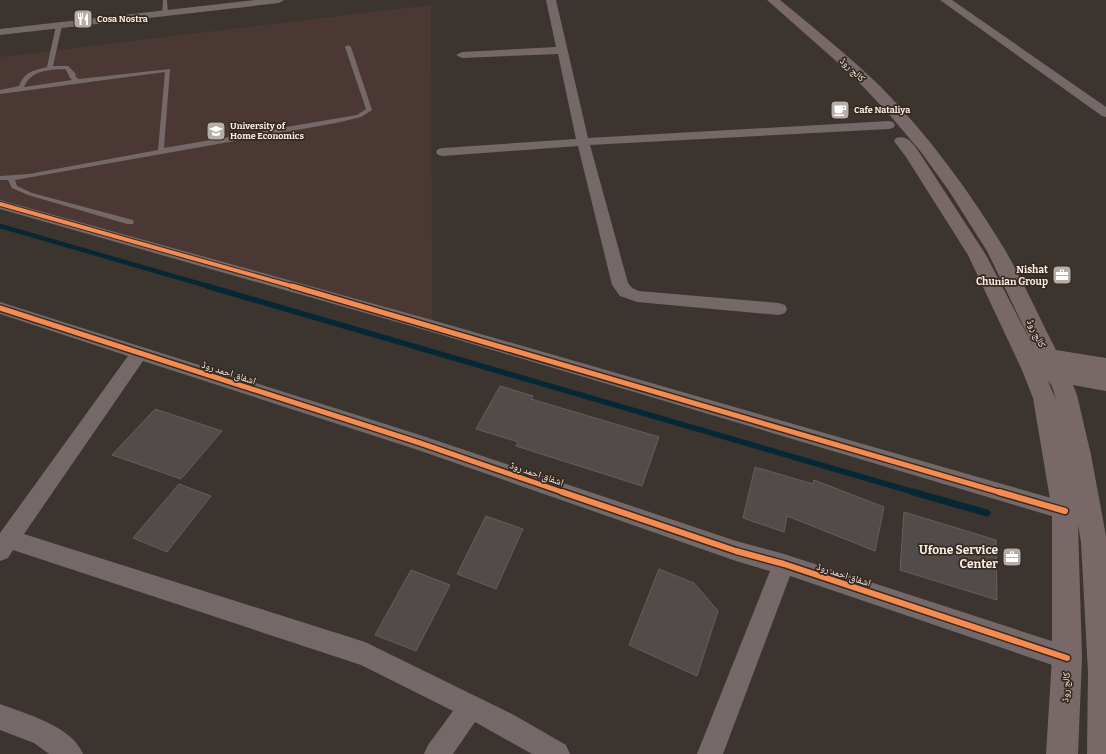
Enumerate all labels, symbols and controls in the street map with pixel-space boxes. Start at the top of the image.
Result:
restaurant icon: Cosa Nostra [72,8,94,30]
place label: Cosa Nostra [97,14,148,24]
street label: کالج روڈ [837,55,867,84]
cafe icon: Cafe Nataliya [829,99,851,121]
place label: Cafe Nataliya [854,105,910,115]
school or university icon: University of Home Economics [205,120,227,142]
place label: University of Home Economics [230,121,304,141]
place label: Nishat Chunian Group [976,264,1048,288]
office icon: Nishat Chunian Group [1051,264,1073,286]
street label: کالج روڈ [1024,317,1048,350]
street label: اشفاق احمد روڈ [200,359,257,387]
street label: اشفاق احمد روڈ [508,459,565,489]
place label: Ufone Service Center [919,543,998,571]
office icon: Ufone Service Center [1001,546,1023,568]
street label: اشفاق احمد روڈ [815,561,872,589]
street label: کالج روڈ [1059,672,1073,702]

